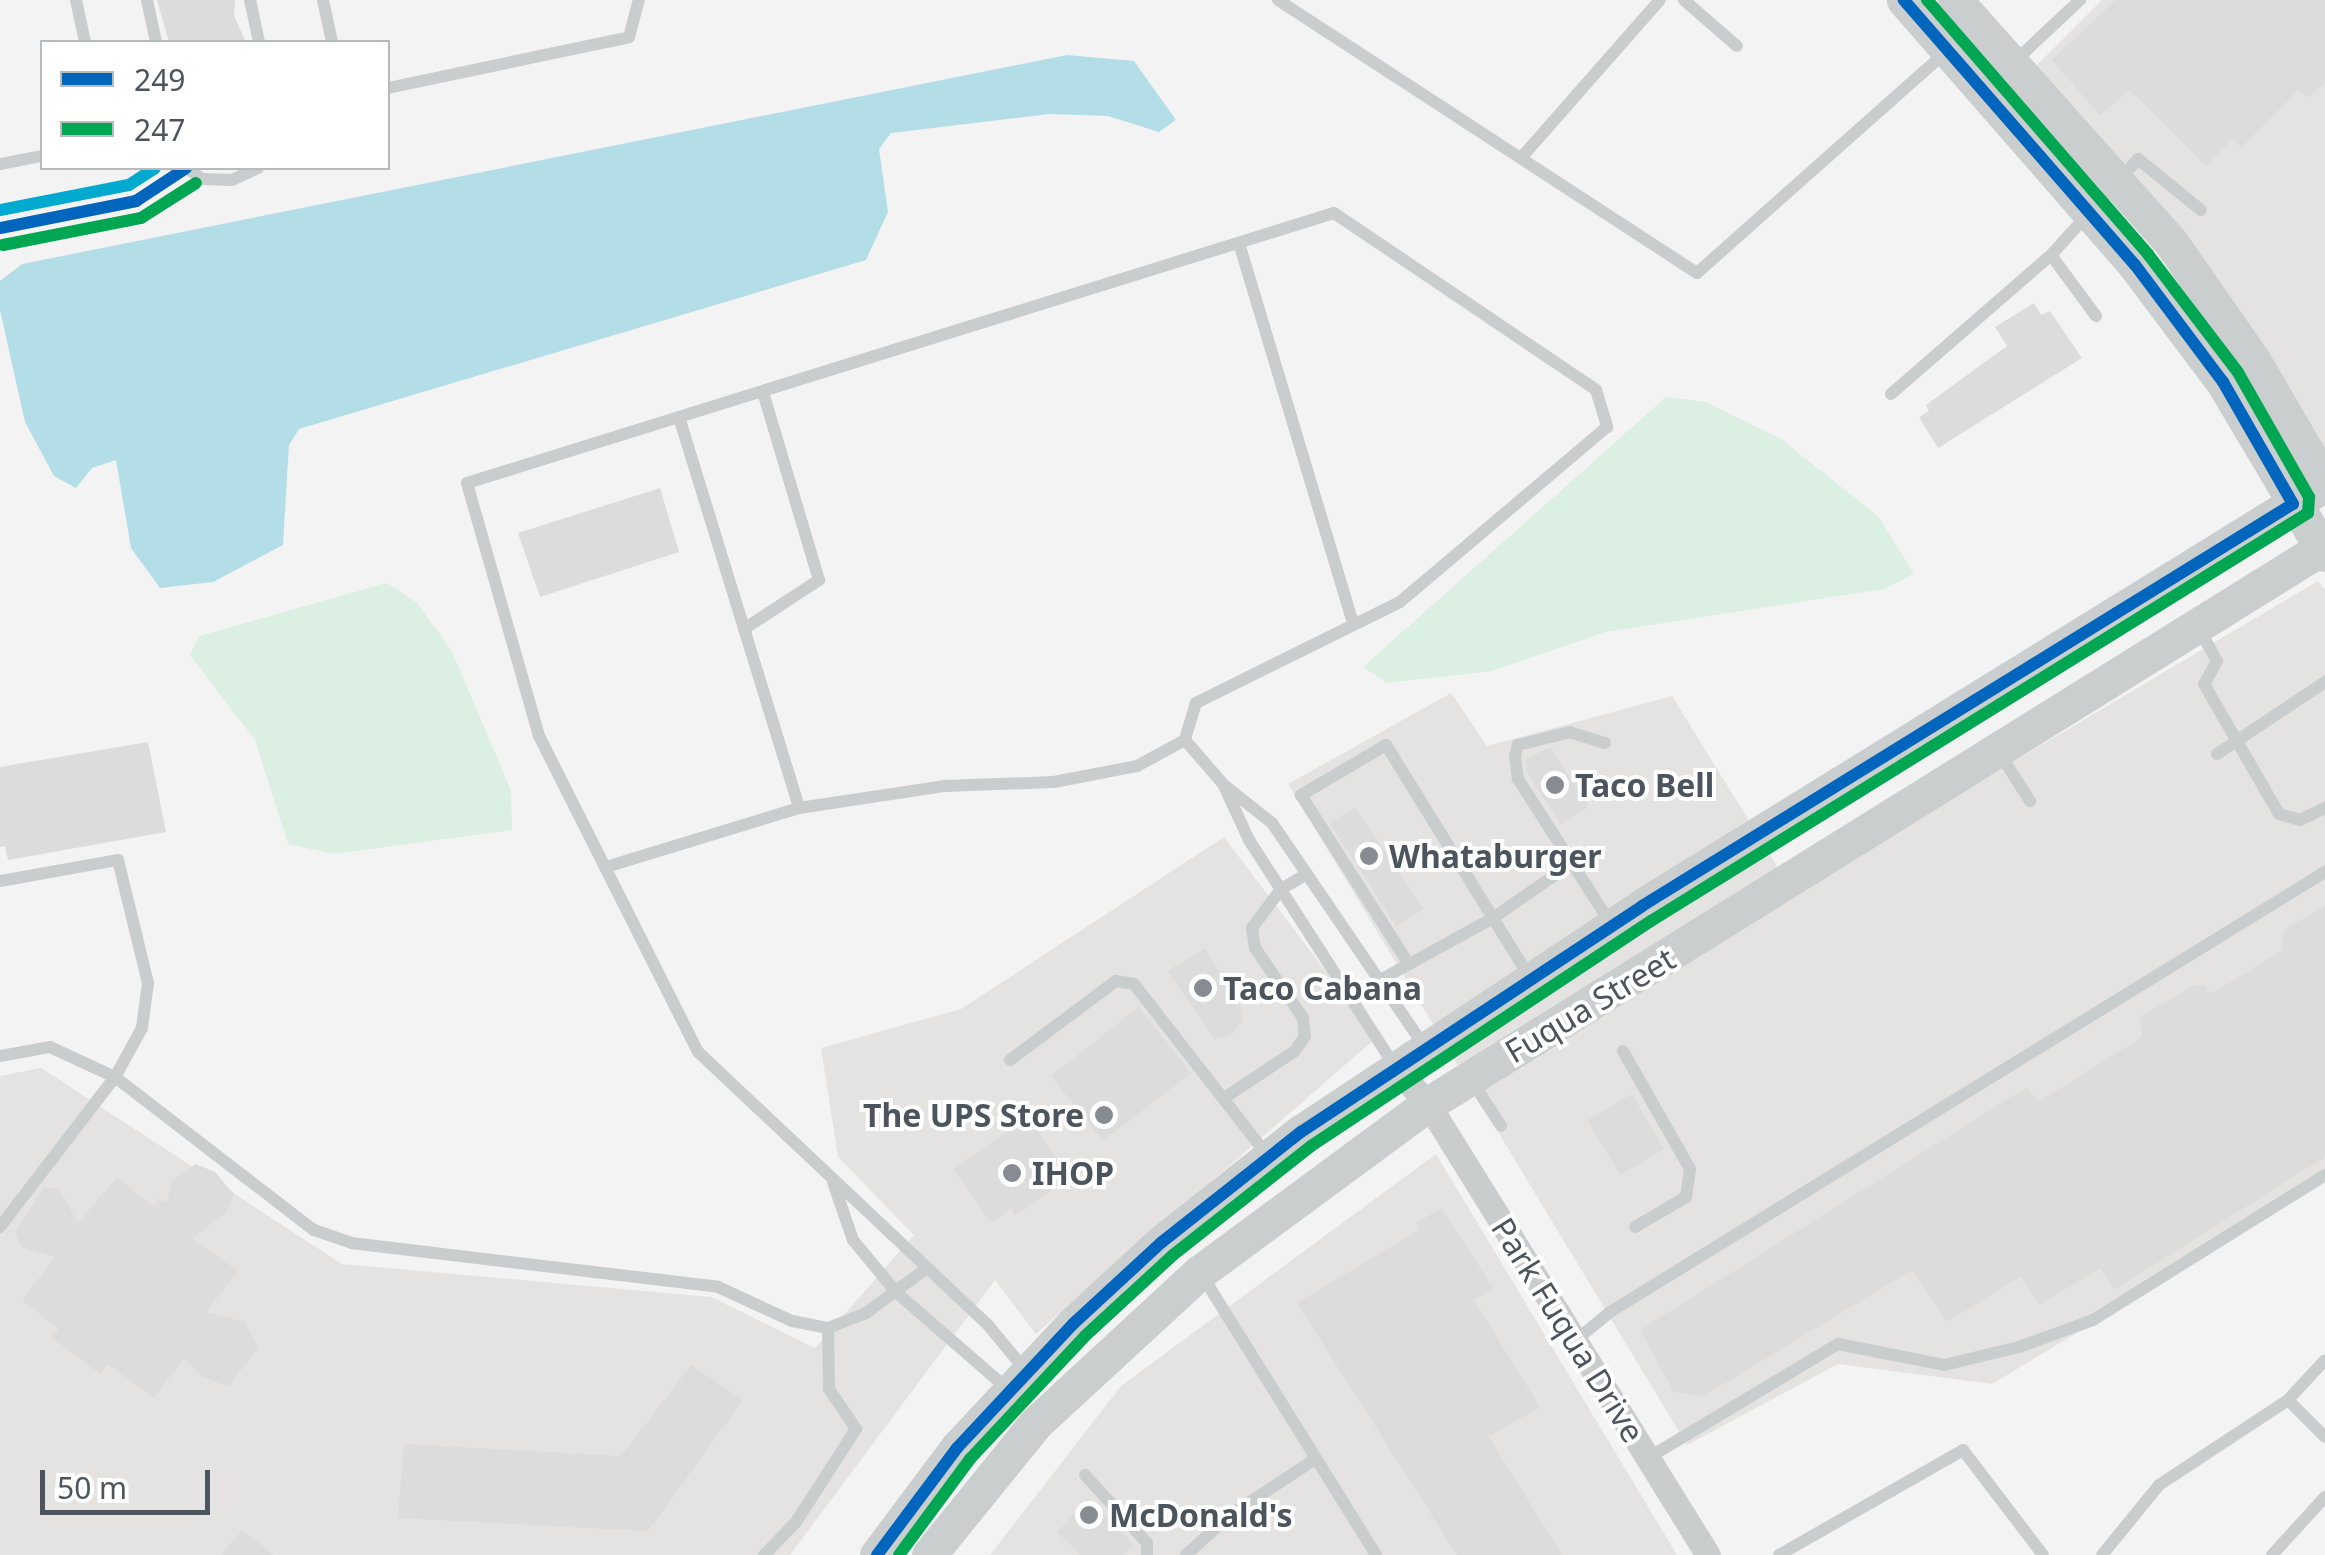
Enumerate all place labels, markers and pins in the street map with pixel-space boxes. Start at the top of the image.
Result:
place label: Taco Bell [1575,766,1714,804]
marker: Taco Bell [1544,774,1566,796]
place label: Whataburger [1389,837,1602,875]
marker: Whataburger [1358,845,1380,867]
place label: Taco Cabana [1223,969,1422,1007]
marker: Taco Cabana [1192,977,1214,999]
place label: The UPS Store [863,1096,1084,1134]
marker: The UPS Store [1093,1104,1115,1126]
place label: IHOP [1032,1154,1114,1192]
marker: IHOP [1001,1162,1023,1184]
place label: McDonald's [1109,1496,1292,1534]
marker: McDonald's [1078,1504,1100,1526]

